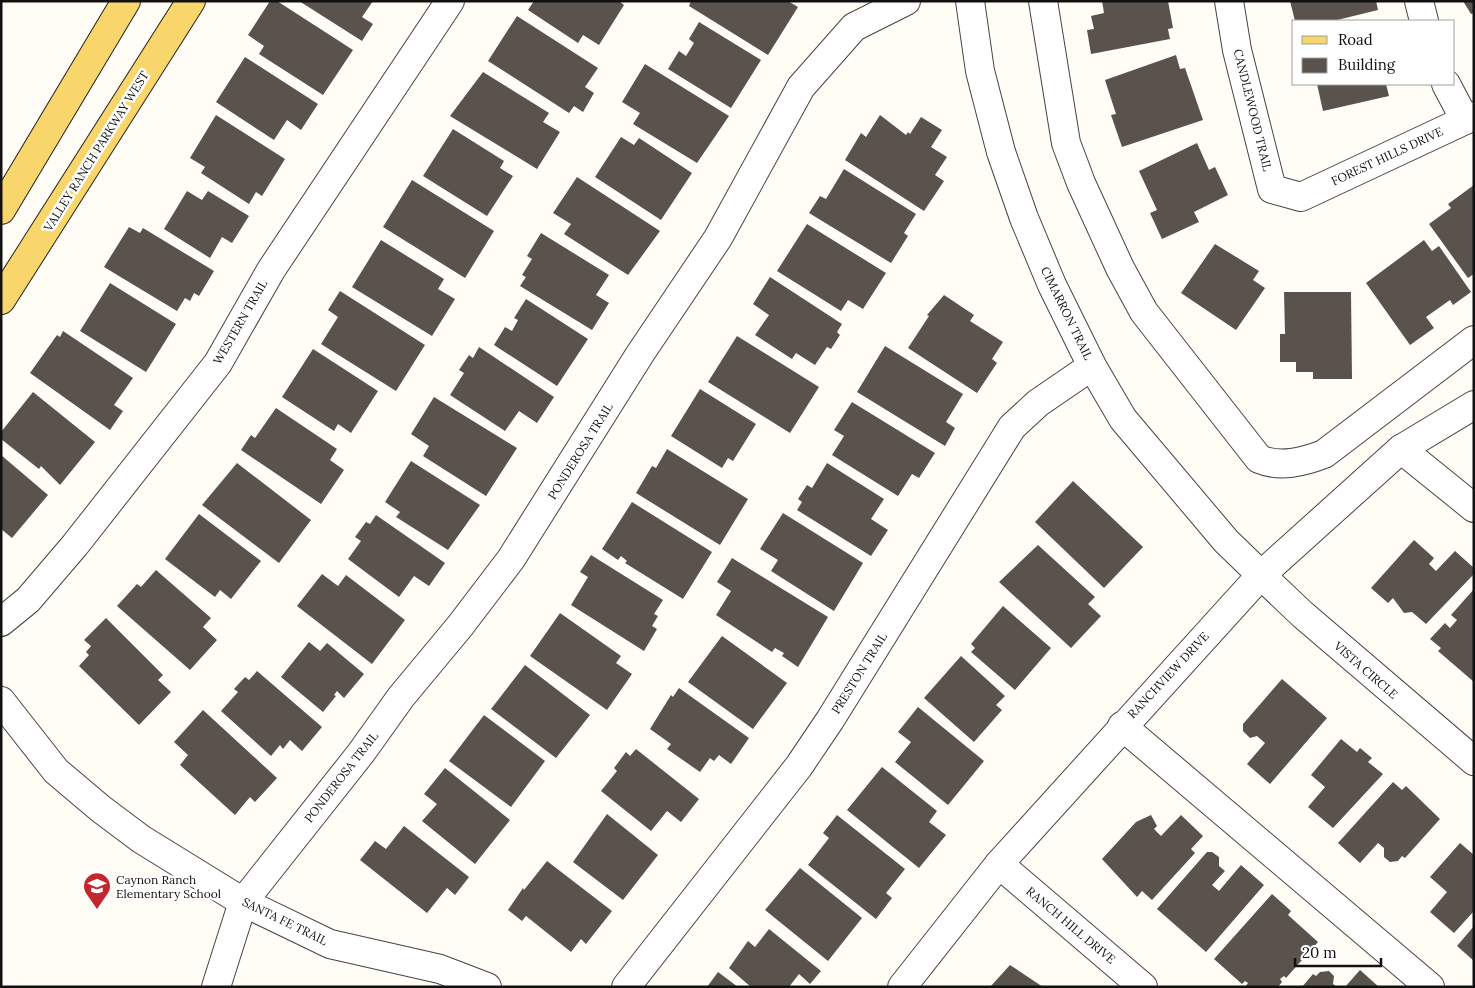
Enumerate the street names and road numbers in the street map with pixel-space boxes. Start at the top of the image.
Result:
street label: CANDLEWOOD TRAIL [1231,47,1275,173]
street label: VALLEY RANCH PARKWAY WEST [40,68,152,235]
street label: FOREST HILLS DRIVE [1329,124,1445,188]
street label: CIMARRON TRAIL [1038,264,1096,362]
street label: WESTERN TRAIL [210,277,270,367]
street label: PONDEROSA TRAIL [544,400,616,502]
street label: RANCHVIEW DRIVE [1124,629,1212,721]
street label: PRESTON TRAIL [828,630,890,716]
street label: VISTA CIRCLE [1330,638,1401,702]
street label: PONDEROSA TRAIL [301,729,381,825]
street label: RANCH HILL DRIVE [1023,883,1119,967]
street label: SANTA FE TRAIL [240,894,330,948]

